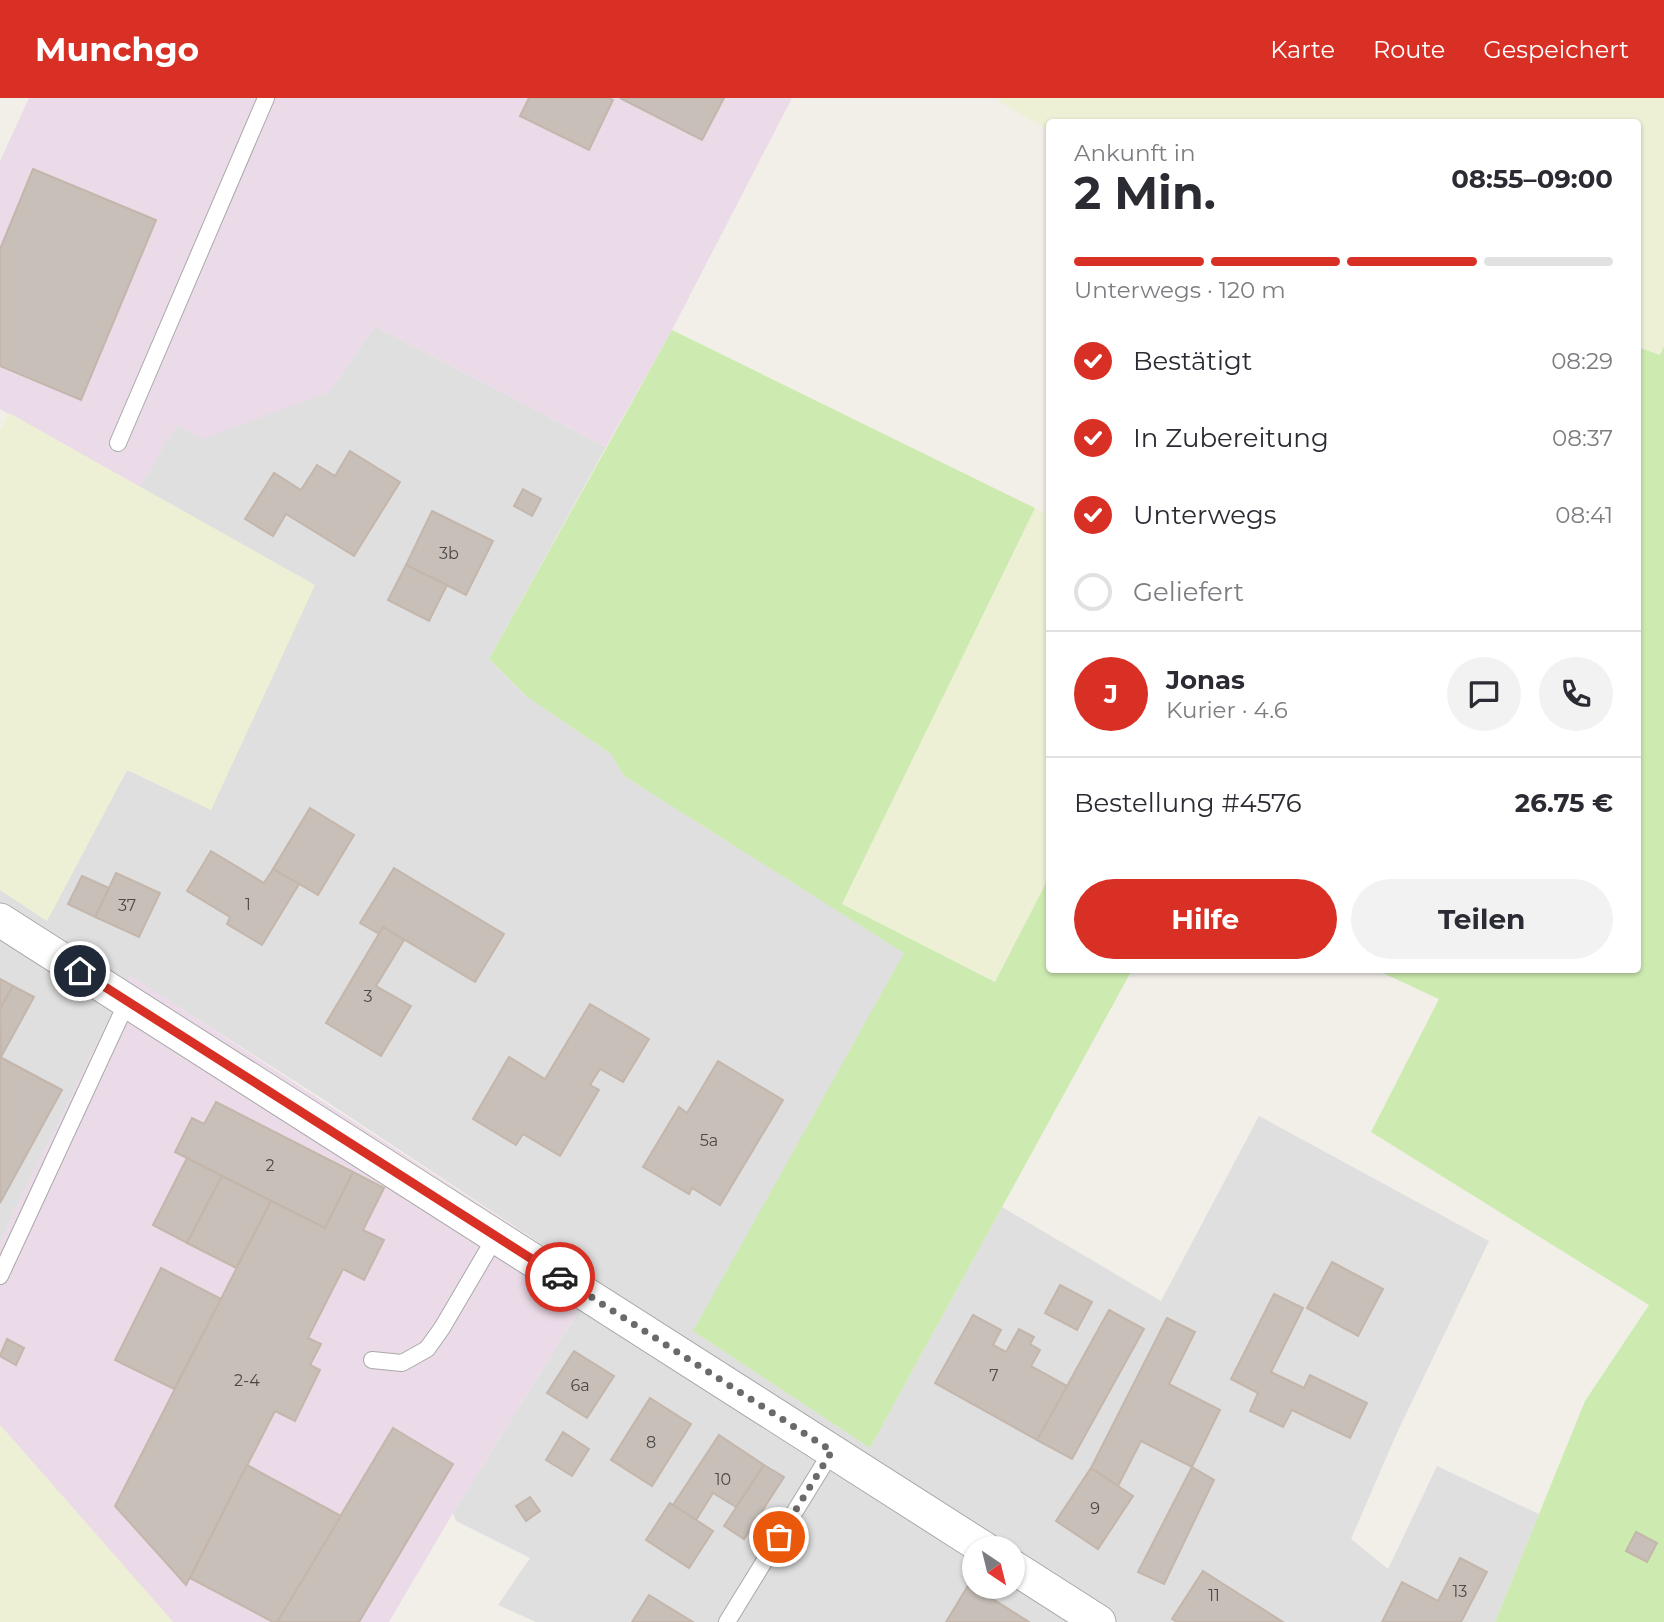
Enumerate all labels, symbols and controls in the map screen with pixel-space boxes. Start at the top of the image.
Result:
text: Munchgo [35,29,199,69]
text: Karte [1270,35,1335,64]
text: Route [1373,35,1445,64]
text: Gespeichert [1483,35,1629,64]
text: Ankunft in [1074,139,1195,167]
text: 08:55–09:00 [1451,163,1613,195]
text: 2 Min. [1074,164,1216,221]
text: Unterwegs · 120 m [1074,276,1286,304]
icon: check [1074,342,1112,380]
text: Bestätigt [1133,345,1252,377]
text: 08:29 [1551,347,1613,375]
icon: check [1074,419,1112,457]
text: In Zubereitung [1133,422,1329,454]
text: 08:37 [1552,424,1613,452]
icon: check [1074,496,1112,534]
text: Unterwegs [1133,499,1276,531]
text: 08:41 [1555,501,1613,529]
house number: 3b [439,544,459,563]
text: Geliefert [1133,576,1244,608]
button: chat [1447,657,1521,731]
button: phone [1539,657,1613,731]
text: Jonas [1166,664,1245,696]
text: J [1104,678,1118,710]
text: Kurier · 4.6 [1166,696,1288,724]
text: Bestellung #4576 [1074,787,1302,819]
text: 26.75 € [1515,787,1613,819]
button: Hilfe [1074,879,1337,959]
button: Teilen [1351,879,1613,959]
house number: 1 [245,895,251,914]
house number: 37 [118,896,136,915]
pin [50,941,110,1001]
icon: home [61,952,99,990]
house number: 3 [363,987,373,1006]
house number: 5a [700,1131,718,1150]
house number: 2 [265,1156,275,1175]
courier [525,1242,595,1312]
icon: car [541,1258,579,1296]
house number: 7 [989,1366,999,1385]
house number: 2-4 [234,1371,260,1390]
house number: 6a [570,1376,590,1395]
house number: 8 [646,1433,656,1452]
house number: 10 [715,1470,731,1489]
house number: 9 [1090,1499,1100,1518]
pin [749,1507,809,1567]
icon: bag [760,1518,798,1556]
north arrow [962,1536,1026,1600]
map controls [962,1536,1025,1599]
house number: 13 [1453,1582,1467,1601]
house number: 11 [1208,1586,1220,1605]

